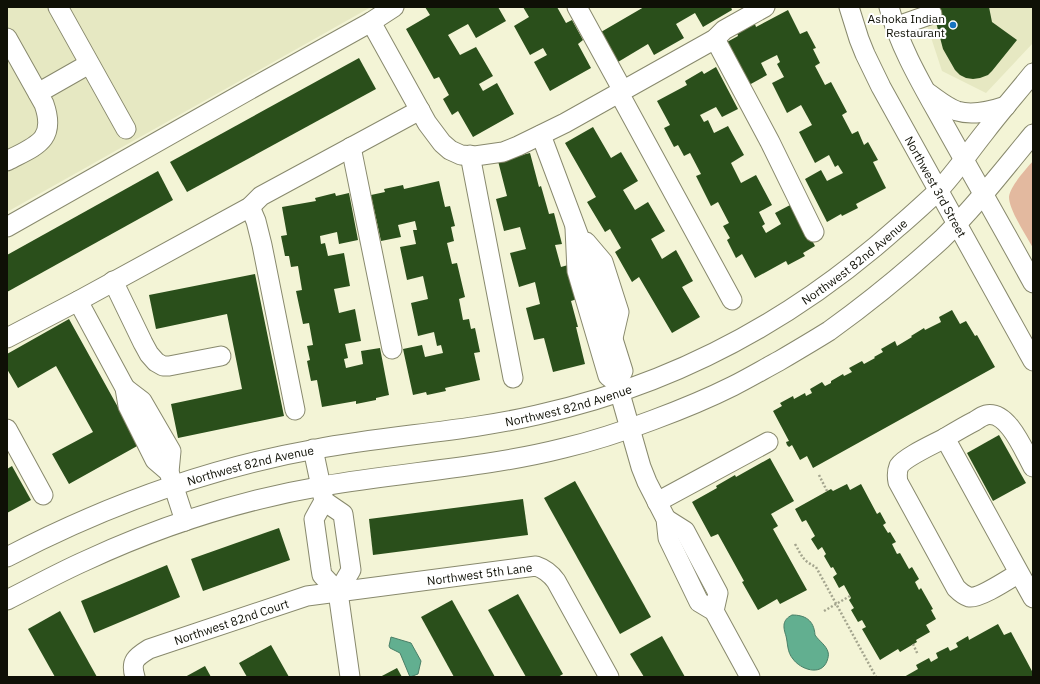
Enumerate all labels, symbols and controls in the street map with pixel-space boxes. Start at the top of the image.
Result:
place label: Ashoka Indian Restaurant [868,11,945,40]
marker: Ashoka Indian Restaurant [948,20,958,30]
street label: Northwest 3rd Street [902,133,970,240]
street label: Northwest 82nd Avenue [798,215,910,307]
street label: Northwest 82nd Avenue [504,381,634,429]
street label: Northwest 82nd Avenue [185,442,315,488]
street label: Northwest 5th Lane [426,559,534,588]
street label: Northwest 82nd Court [172,595,290,648]

